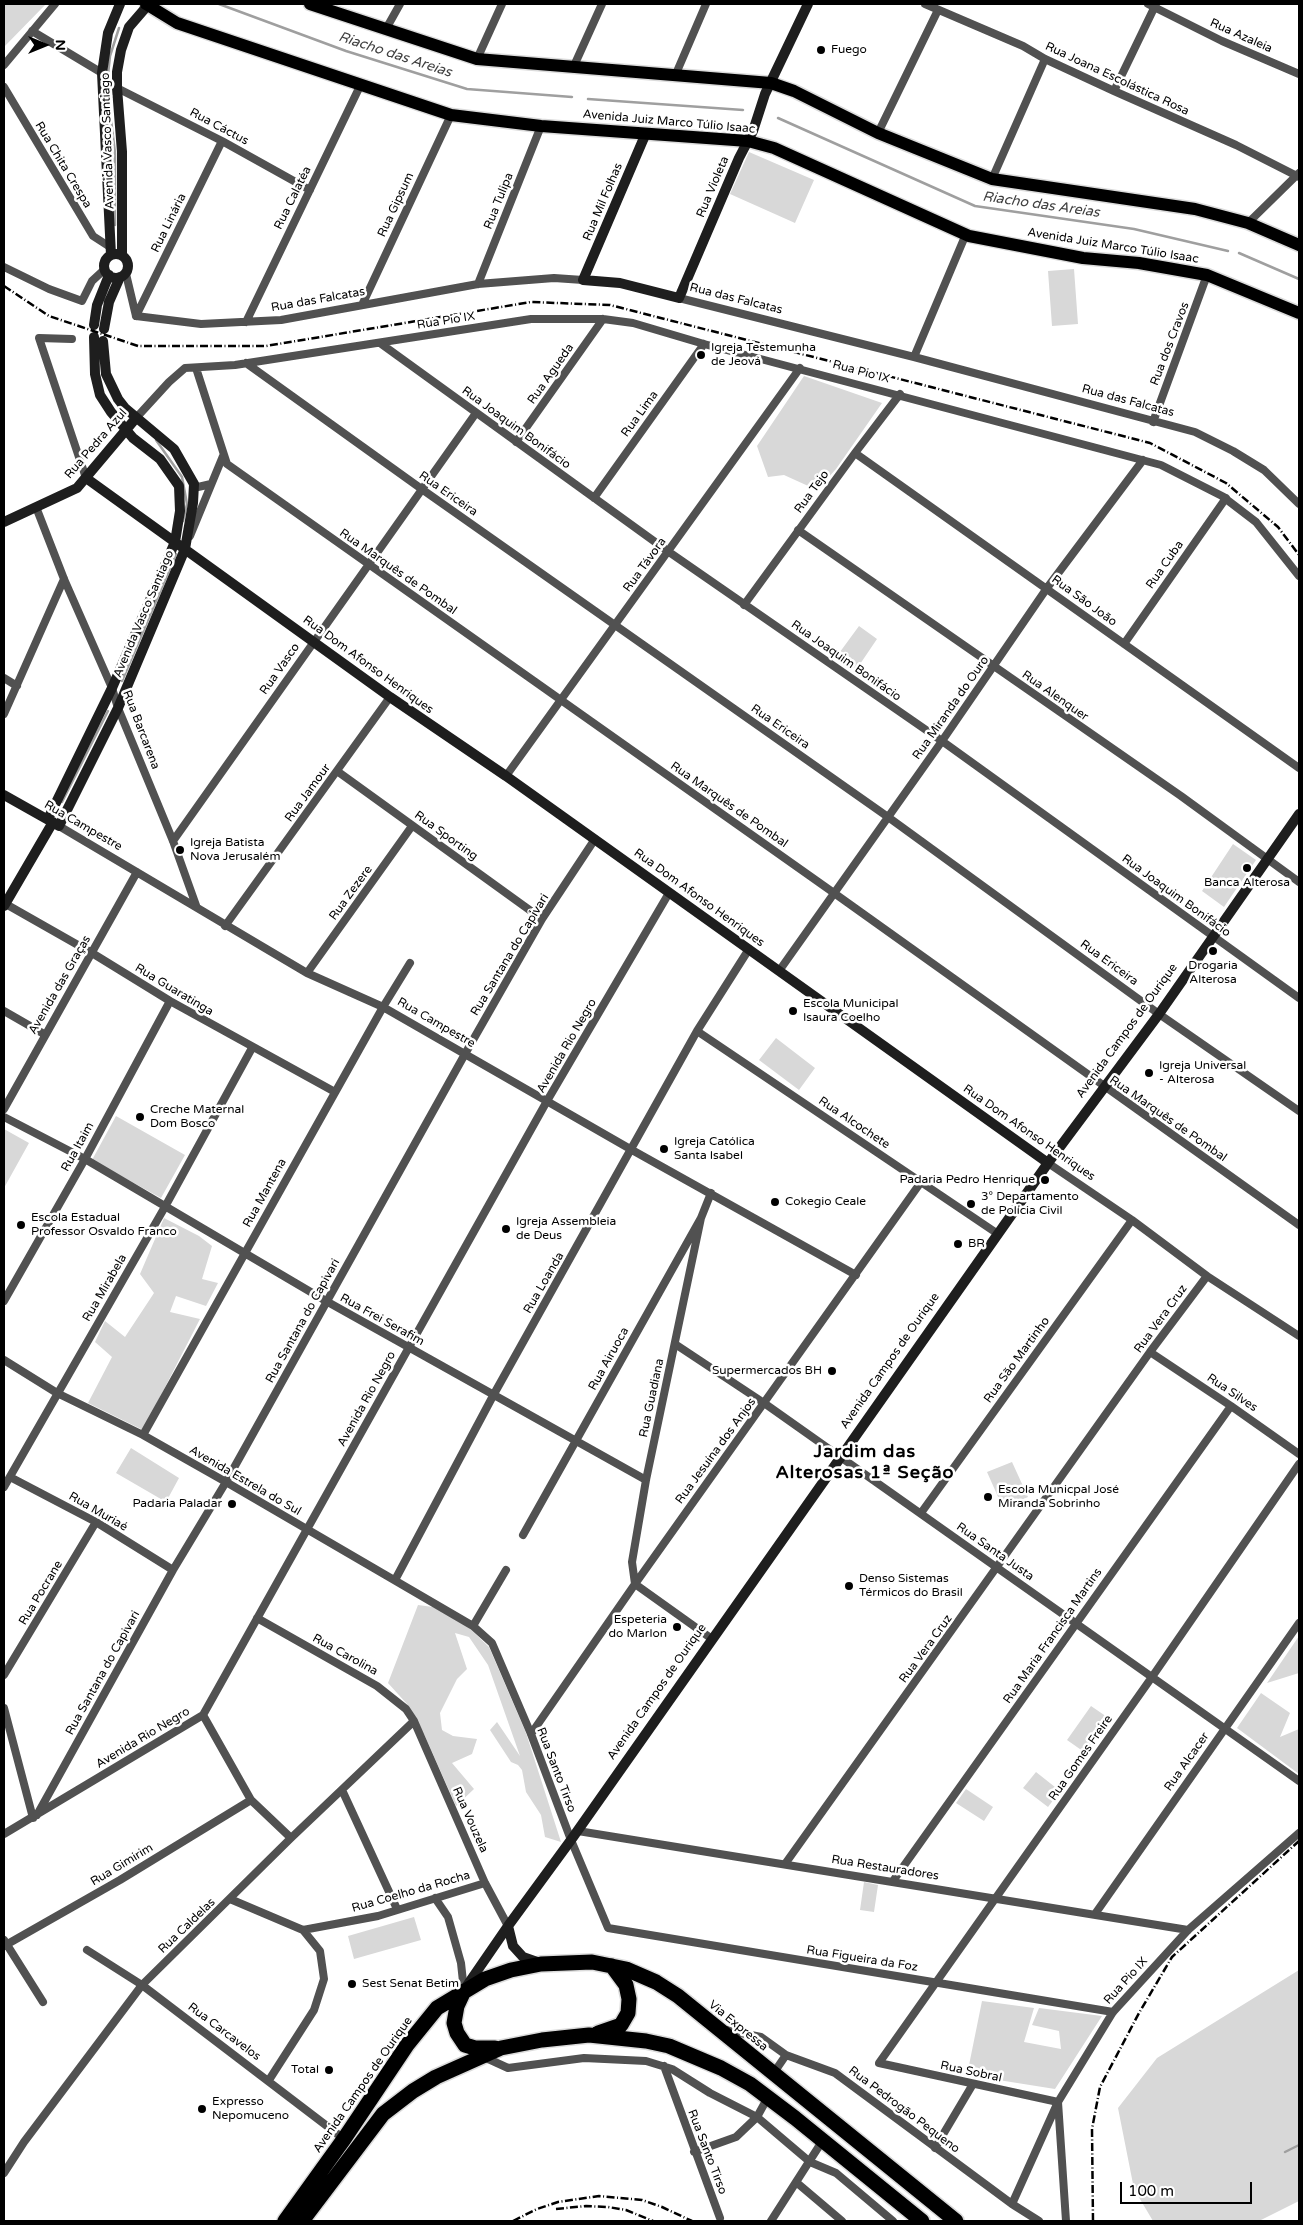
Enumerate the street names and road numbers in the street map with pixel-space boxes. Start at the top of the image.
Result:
street label: Rua Azaleia [1208,16,1274,56]
street label: Rua Joana Escolástica Rosa [1043,39,1191,119]
street label: Avenida Vasco Santiago [98,72,118,210]
street label: Rua Cáctus [187,105,251,149]
street label: Avenida Juiz Marco Túlio Isaac [582,107,756,137]
street label: Rua Chita Crespa [32,119,94,211]
street label: Rua Violeta [694,154,732,220]
street label: Rua Mil Folhas [580,161,626,243]
street label: Rua Calatéa [272,164,314,232]
street label: Rua Gipsum [375,170,417,240]
street label: Rua Tulipa [481,171,517,231]
street label: Rua Linária [149,191,189,255]
street label: Avenida Juiz Marco Túlio Isaac [1026,225,1200,267]
street label: Rua das Falcatas [688,281,784,317]
street label: Rua das Falcatas [270,285,366,315]
street label: Rua dos Cravos [1147,300,1193,388]
street label: Rua Pio IX [416,309,476,333]
street label: Rua Agueda [525,341,577,407]
street label: Rua Pio IX [831,357,891,387]
street label: Rua das Falcatas [1080,382,1176,420]
street label: Rua Joaquim Bonifácio [459,384,573,472]
street label: Rua Lima [618,388,662,440]
street label: Rua Pedra Azul [62,406,130,482]
street label: Rua Tejo [792,468,832,516]
street label: Rua Ericeira [416,469,480,519]
street label: Rua Marquês de Pombal [337,526,459,618]
street label: Rua Távora [620,535,670,595]
street label: Rua Cuba [1143,538,1187,592]
street label: Avenida Vasco Santiago [111,548,177,680]
street label: Rua São João [1049,572,1119,630]
street label: Rua Dom Afonso Henriques [300,613,436,717]
street label: Rua Joaquim Bonifácio [788,618,904,704]
street label: Rua Vasco [257,640,303,698]
street label: Rua Miranda do Ouro [910,654,992,762]
street label: Rua Alenquer [1019,668,1091,724]
street label: Rua Barcarena [119,688,163,772]
street label: Rua Ericeira [748,702,812,752]
street label: Rua Marquês de Pombal [668,759,790,851]
street label: Rua Jamour [282,761,334,825]
street label: Rua Campestre [41,798,125,854]
street label: Rua Sporting [411,808,481,864]
street label: Rua Dom Afonso Henriques [631,846,767,950]
street label: Rua Joaquim Bonifácio [1119,852,1233,940]
street label: Rua Zezere [326,863,376,923]
street label: Rua Santana do Capivari [468,891,552,1019]
street label: Avenida das Graças [26,933,94,1037]
street label: Rua Ericeira [1077,937,1141,989]
street label: Rua Guaratinga [132,961,216,1019]
street label: Avenida Campos de Ourique [1073,961,1181,1101]
street label: Rua Campestre [394,995,478,1051]
street label: Avenida Rio Negro [534,996,600,1096]
street label: Rua Marquês de Pombal [1107,1073,1229,1165]
street label: Rua Dom Afonso Henriques [960,1082,1098,1184]
street label: Rua Alcochete [816,1094,892,1152]
street label: Rua Itaim [59,1120,97,1174]
street label: Rua Mantena [240,1156,290,1230]
street label: Rua Loanda [521,1250,567,1316]
street label: Rua Mirabela [80,1252,130,1324]
street label: Rua Santana do Capivari [263,1256,343,1386]
street label: Rua Vera Cruz [1131,1282,1191,1356]
street label: Avenida Campos de Ourique [837,1290,943,1432]
street label: Rua Frei Serafim [337,1291,427,1349]
street label: Rua São Martinho [981,1314,1053,1406]
street label: Rua Airuoca [586,1325,632,1393]
street label: Avenida Rio Negro [335,1349,399,1449]
street label: Rua Guadiana [637,1357,667,1439]
street label: Rua Silves [1204,1371,1260,1415]
street label: Rua Jesuína dos Anjos [673,1395,759,1507]
street label: Avenida Estrela do Sul [186,1443,304,1519]
street label: Rua Muriaé [66,1489,130,1535]
street label: Rua Santa Justa [953,1520,1037,1584]
street label: Rua Pocrane [16,1558,66,1628]
street label: Rua Maria Francisca Martins [1001,1565,1105,1707]
street label: Rua Santana do Capivari [63,1608,143,1738]
street label: Rua Vera Cruz [896,1612,956,1686]
street label: Avenida Campos de Ourique [604,1621,710,1763]
street label: Rua Carolina [310,1631,380,1679]
street label: Avenida Rio Negro [94,1704,192,1772]
street label: Rua Gomes Freire [1046,1712,1116,1804]
street label: Rua Santo Tirso [533,1726,579,1814]
street label: Rua Alcacer [1161,1730,1213,1794]
street label: Rua Vouzela [449,1785,491,1855]
street label: Rua Gimirim [88,1841,156,1889]
street label: Rua Restauradores [830,1852,940,1884]
street label: Rua Coelho da Rocha [350,1868,472,1916]
street label: Rua Caldelas [156,1895,218,1957]
street label: Rua Figueira da Foz [805,1943,919,1975]
street label: Rua Pio IX [1101,1954,1151,2008]
street label: Via Expressa [705,1998,771,2054]
street label: Rua Carcavelos [185,2000,263,2064]
street label: Avenida Campos de Ourique [310,2014,416,2156]
street label: Rua Sobral [939,2058,1003,2086]
street label: Rua Pedrogão Pequeno [846,2064,962,2156]
street label: Rua Santo Tirso [684,2108,730,2196]

